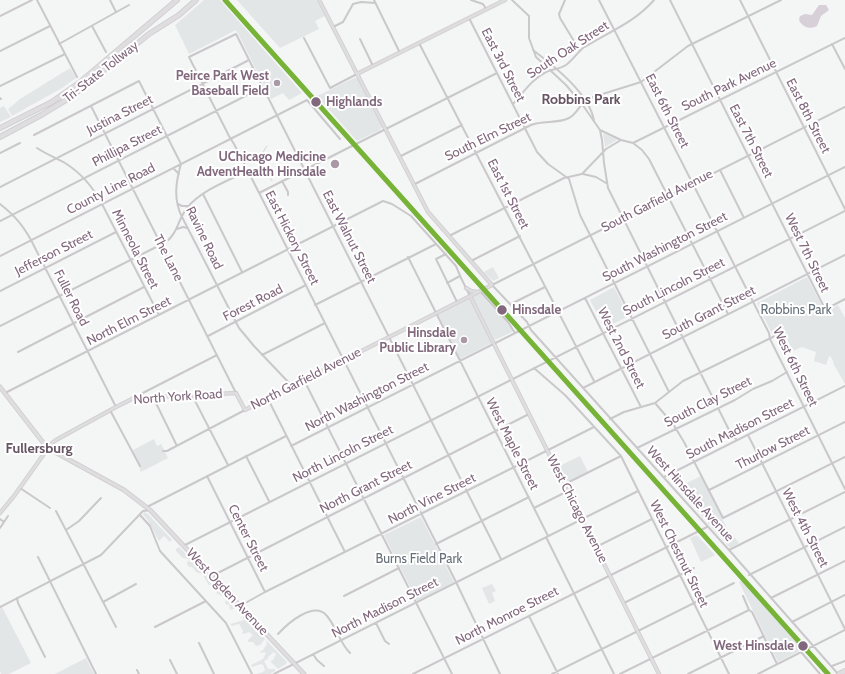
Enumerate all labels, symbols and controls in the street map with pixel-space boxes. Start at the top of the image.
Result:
street label: South Oak Street [524,18,612,82]
street label: East 3rd Street [478,26,528,104]
street label: Tri-State Tollway [60,38,142,106]
street label: South Park Avenue [679,55,779,115]
place label: Peirce Park West Baseball Field [176,68,269,99]
street label: East 6th Street [642,71,692,151]
street label: East 8th Street [782,76,834,156]
marker: Peirce Park West Baseball Field [272,78,282,88]
street label: Justina Street [84,92,156,138]
district label: Robbins Park [541,92,621,108]
place label: Highlands [326,94,382,110]
marker: Highlands [309,95,323,109]
street label: East 7th Street [726,102,776,180]
street label: South Elm Street [442,109,534,165]
street label: Phillipa Street [90,122,164,170]
place label: UChicago Medicine AdventHealth Hinsdale [197,149,326,180]
street label: East 1st Street [484,156,532,232]
marker: UChicago Medicine AdventHealth Hinsdale [329,158,341,170]
street label: County Line Road [64,160,158,218]
street label: South Garfield Avenue [599,166,715,236]
street label: East Hickory Street [262,188,322,288]
street label: East Walnut Street [319,188,379,286]
street label: Ravine Road [182,204,226,272]
street label: Minneola Street [108,207,162,291]
street label: South Washington Street [600,209,730,285]
street label: West 7th Street [781,211,833,295]
street label: Jefferson Street [13,227,95,279]
street label: The Lane [150,232,186,284]
street label: South Lincoln Street [621,255,727,319]
street label: Fuller Road [50,267,92,329]
street label: Forest Road [221,281,285,325]
street label: South Grant Street [660,283,758,343]
street label: North Elm Street [84,293,174,349]
place label: Hinsdale [512,302,561,318]
park label: Robbins Park [761,302,831,318]
marker: Hinsdale [495,303,509,317]
street label: West 2nd Street [594,305,648,391]
place label: Hinsdale Public Library [379,325,456,356]
street label: West 6th Street [769,325,821,409]
marker: Hinsdale Public Library [459,335,469,345]
street label: North Garfield Avenue [248,344,364,414]
street label: North Washington Street [303,359,431,435]
street label: South Clay Street [662,373,754,431]
street label: North York Road [133,386,223,408]
street label: West Maple Street [482,395,542,493]
street label: South Madison Street [684,395,796,463]
street label: North Lincoln Street [290,422,396,486]
street label: Thurlow Street [734,423,812,473]
district label: Fullersburg [5,441,73,457]
street label: West Hinsdale Avenue [643,443,737,545]
street label: West Chicago Avenue [543,453,611,565]
street label: North Grant Street [317,457,415,517]
street label: North Vine Street [386,470,478,528]
street label: West 4th Street [778,486,832,570]
street label: West Chestnut Street [646,498,712,610]
street label: Center Street [224,502,272,574]
street label: West Ogden Avenue [183,545,271,639]
park label: Burns Field Park [376,551,462,567]
street label: North Madison Street [329,574,441,642]
street label: North Monroe Street [453,583,561,649]
place label: West Hinsdale [713,638,794,654]
marker: West Hinsdale [796,639,810,653]

